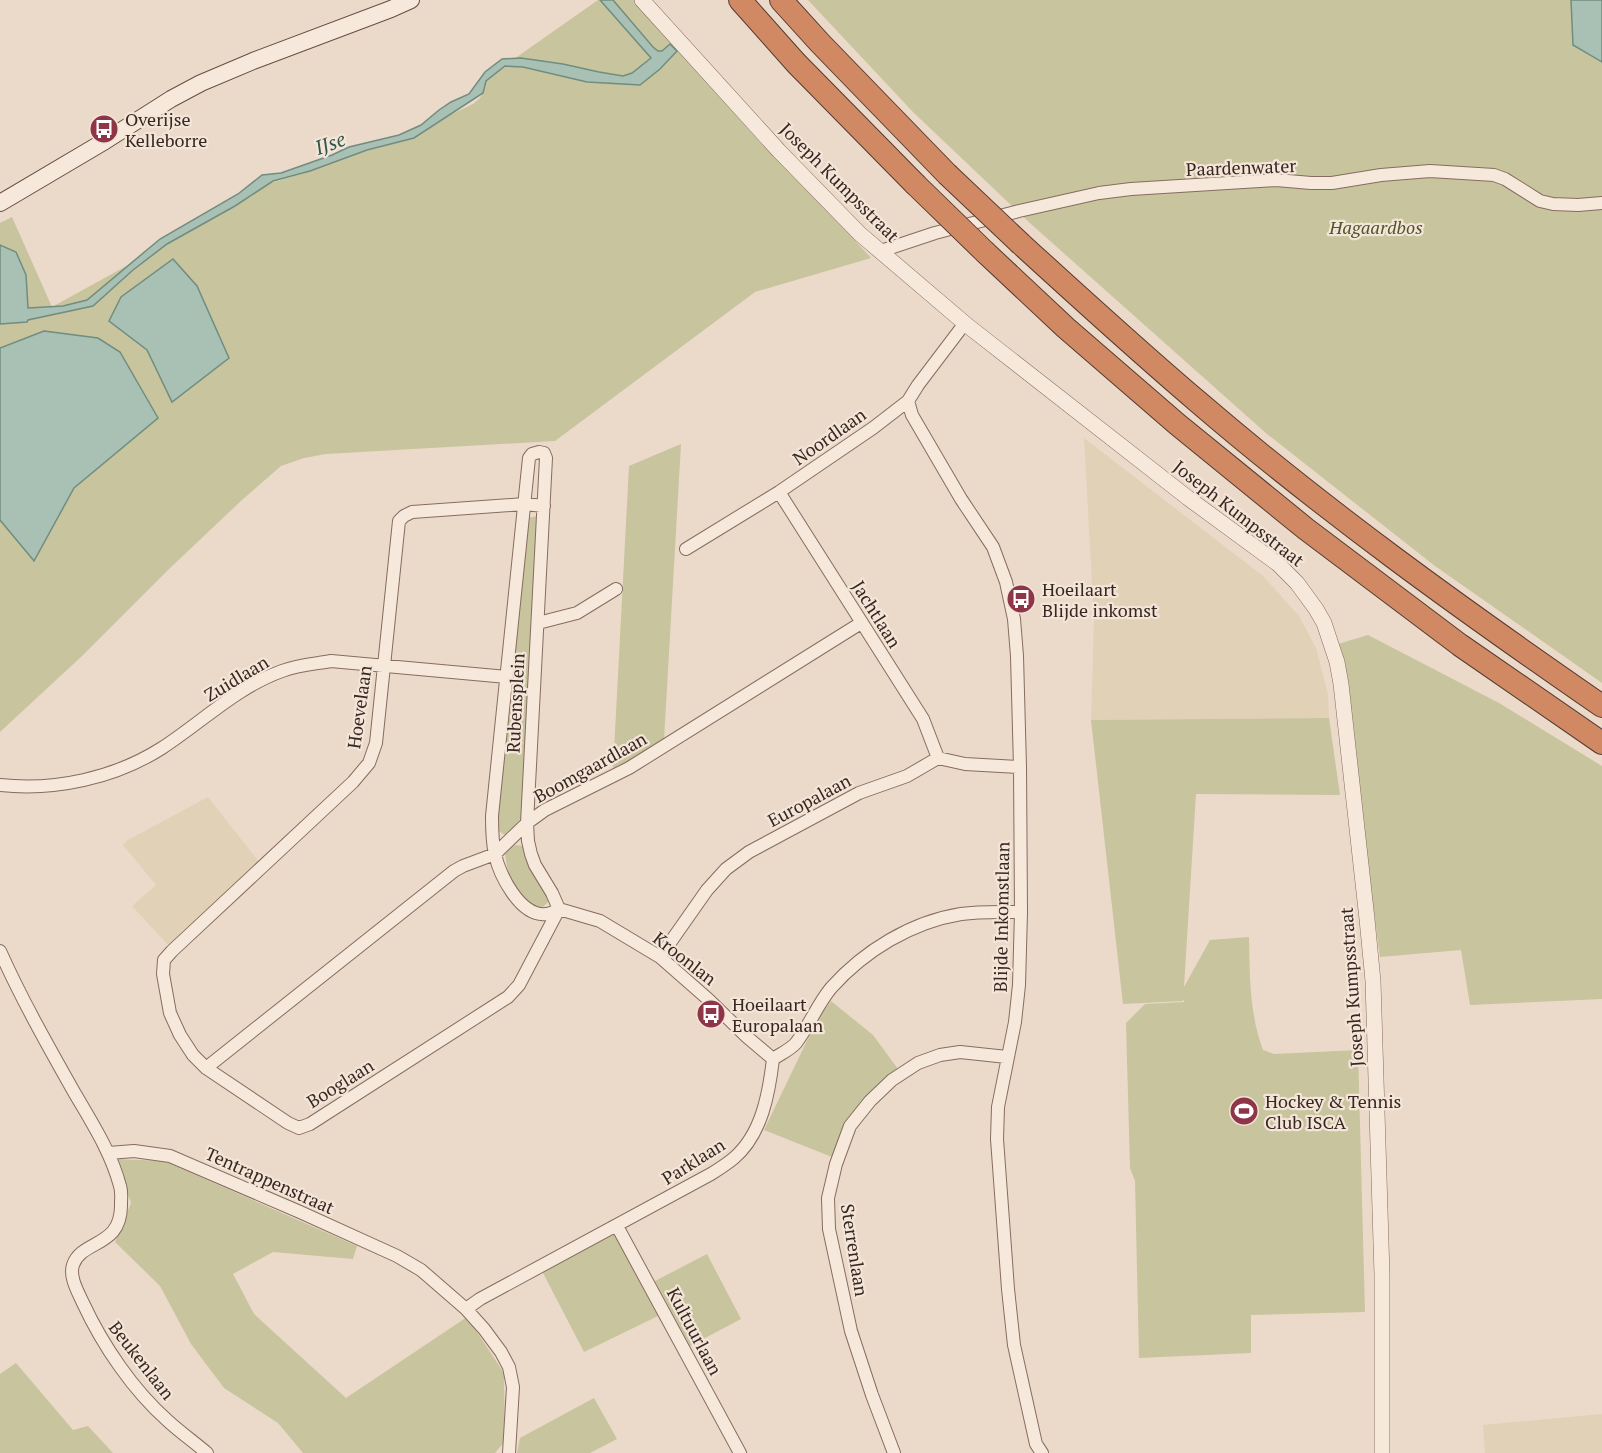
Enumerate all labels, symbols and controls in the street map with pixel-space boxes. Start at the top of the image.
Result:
place label: Overijse Kelleborre [125,107,207,152]
bus stop icon: Overijse Kelleborre [88,113,120,145]
street label: Joseph Kumpsstraat [775,117,905,247]
water label: IJse [310,125,349,161]
street label: Paardenwater [1185,153,1297,181]
park label: Hagaardbos [1328,215,1423,239]
street label: Noordlaan [788,402,871,470]
street label: Joseph Kumpsstraat [1169,454,1310,572]
street label: Jachtlaan [847,576,907,652]
place label: Hoeilaart Blijde inkomst [1042,577,1158,622]
bus stop icon: Hoeilaart Blijde inkomst [1005,583,1037,615]
street label: Zuidlaan [199,649,273,707]
street label: Rubensplein [500,652,530,754]
street label: Hoevelaan [341,663,377,750]
street label: Boomgaardlaan [529,726,651,808]
street label: Europalaan [763,768,855,832]
street label: Blijde Inkomstlaan [988,841,1014,993]
street label: Joseph Kumpsstraat [1333,906,1369,1068]
street label: Kroonlan [648,926,722,991]
place label: Hoeilaart Europalaan [732,992,824,1037]
bus stop icon: Hoeilaart Europalaan [695,998,727,1030]
street label: Booglaan [302,1053,378,1113]
place label: Hockey & Tennis Club ISCA [1265,1089,1401,1134]
sports icon: Hockey & Tennis Club ISCA [1228,1095,1260,1127]
street label: Parklaan [657,1132,729,1190]
street label: Tentrappenstraat [202,1141,339,1219]
street label: Sterrenlaan [836,1202,874,1298]
street label: Kultuurlaan [662,1283,728,1379]
street label: Beukenlaan [104,1316,180,1404]

